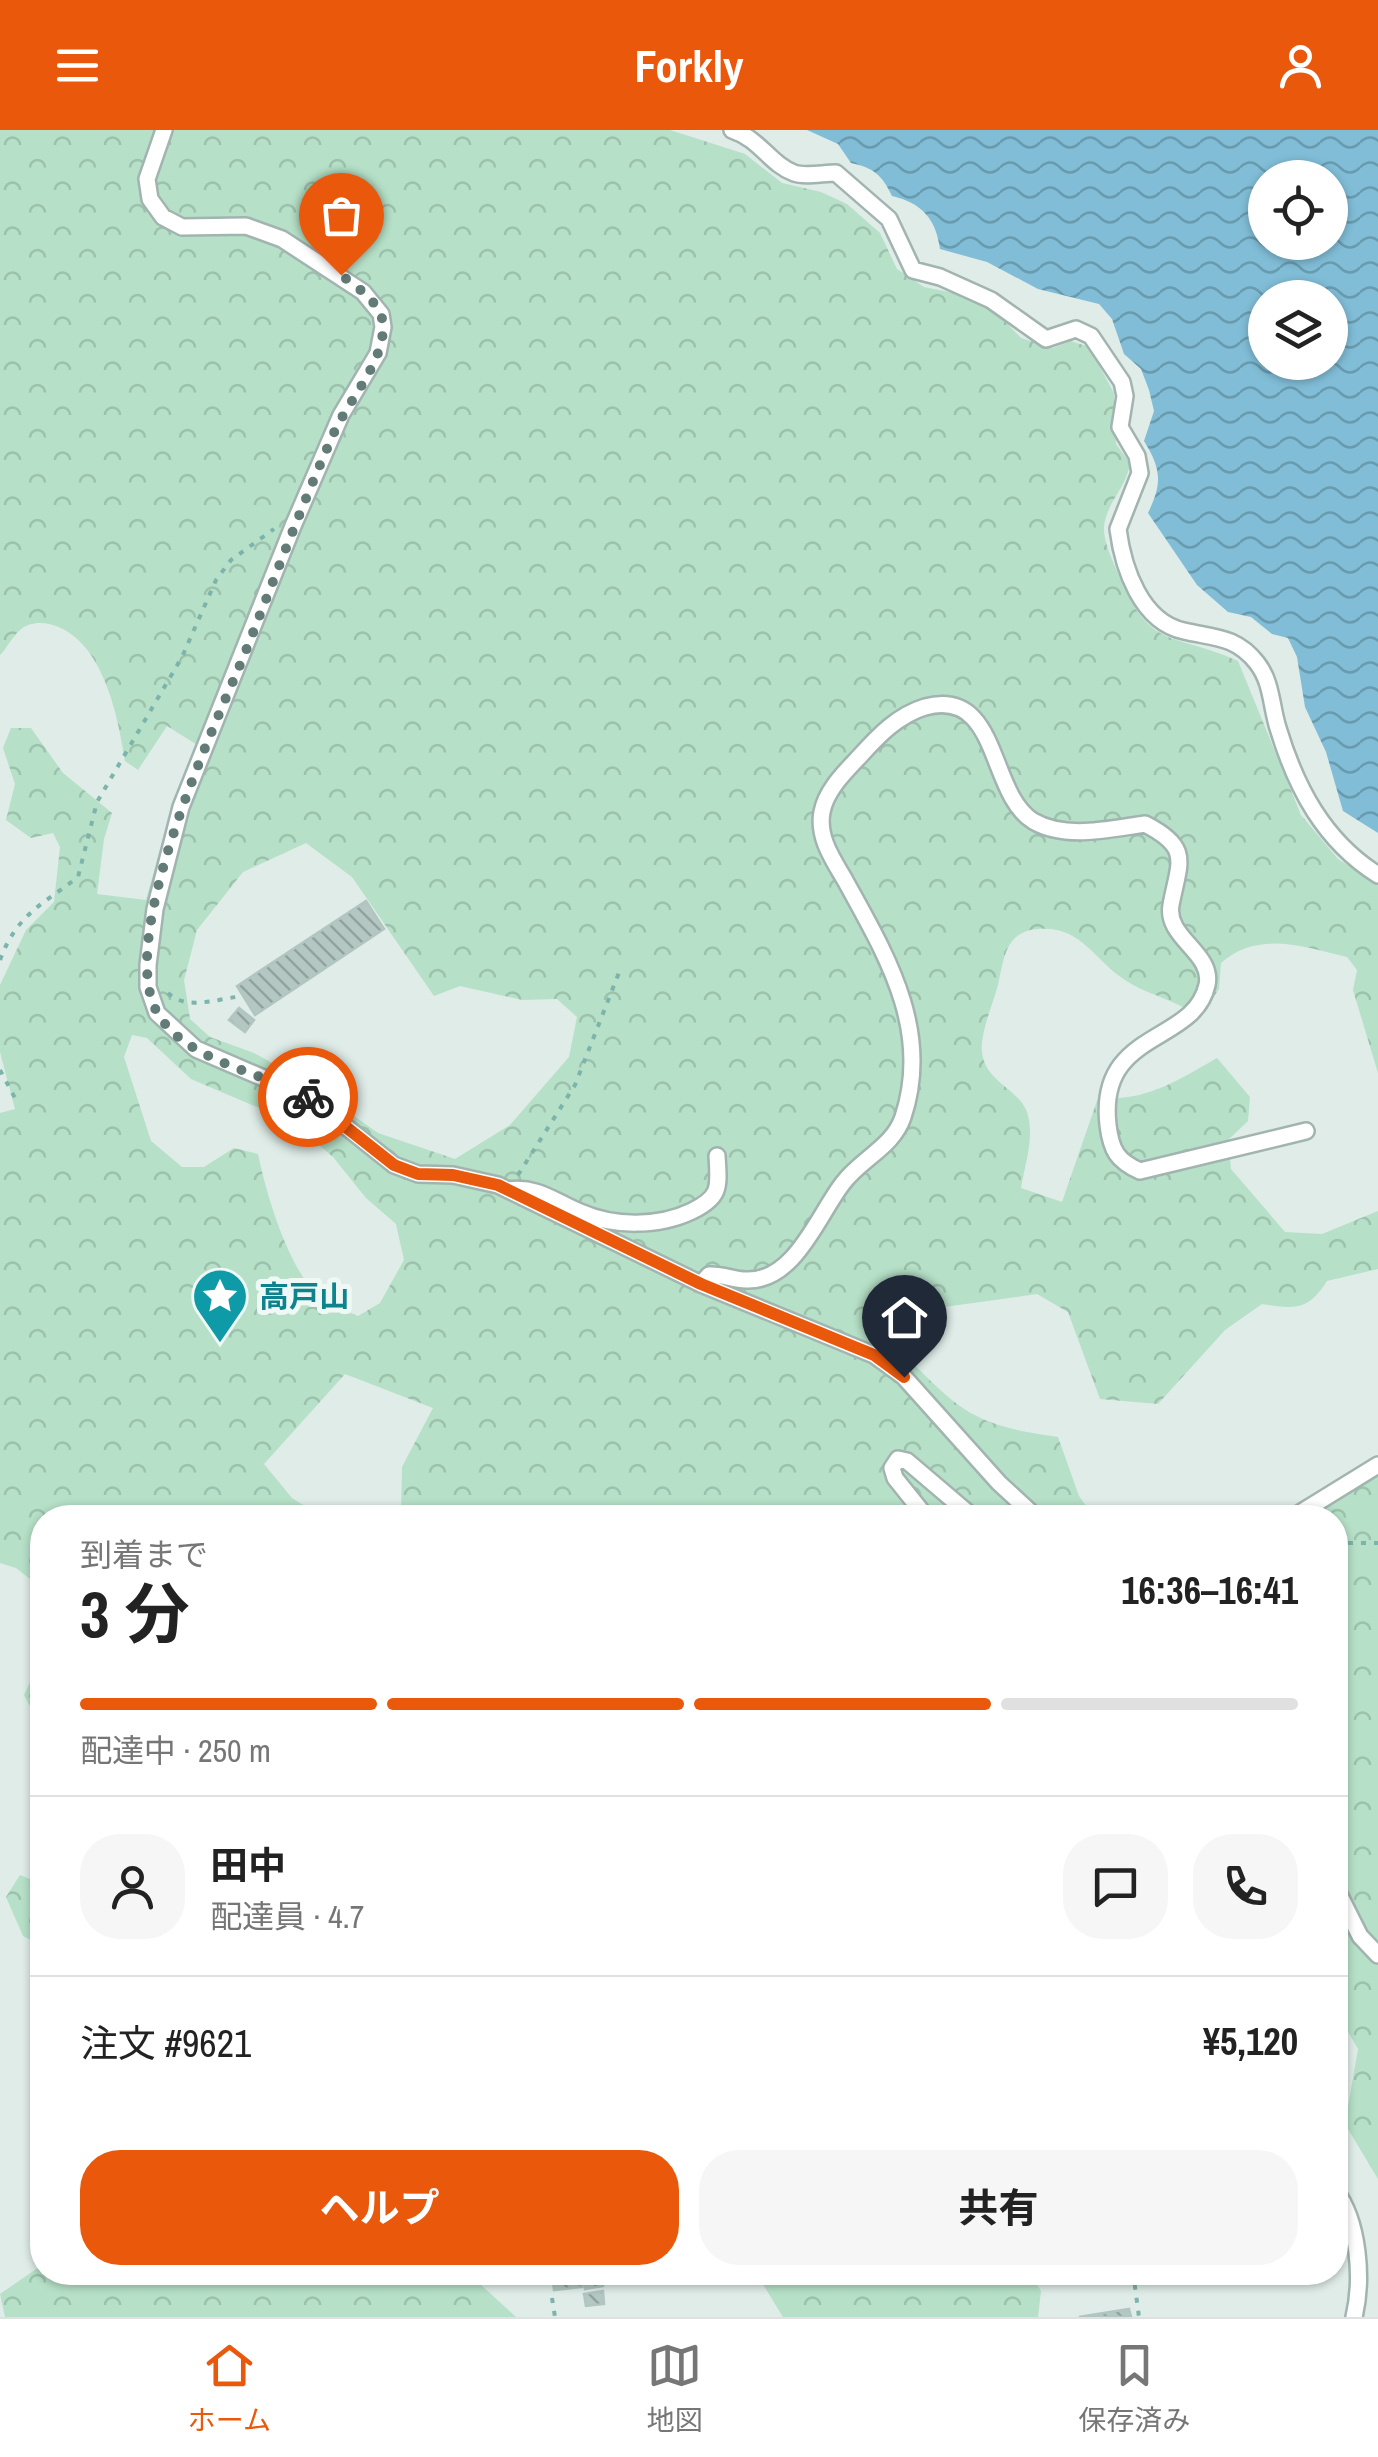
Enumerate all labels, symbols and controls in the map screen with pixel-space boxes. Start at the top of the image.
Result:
text: Forkly [635,35,743,96]
icon: menu [50,38,105,93]
icon: person [1273,38,1328,93]
map controls [1248,160,1348,380]
button: locate [1248,160,1348,260]
pin [299,173,384,276]
icon: bag [314,188,369,243]
button: layers [1248,280,1348,380]
courier [258,1047,358,1147]
icon: bike [281,1070,336,1125]
place icon: 高戸山 [190,1266,250,1345]
pin [862,1275,947,1378]
place label: 高戸山 [259,1276,349,1316]
icon: home [877,1290,932,1345]
text: 到着まで [80,1533,208,1576]
text: 16:36–16:41 [1121,1565,1298,1616]
text: 3 分 [80,1570,189,1657]
text: 配達中 · 250 m [80,1729,271,1772]
button: person [80,1834,185,1939]
button: chat [1063,1834,1168,1939]
button: phone [1193,1834,1298,1939]
text: 田中 [210,1840,286,1891]
text: 配達員 · 4.7 [210,1895,364,1938]
text: ¥5,120 [1203,2016,1298,2067]
text: 注文 #9621 [80,2018,251,2069]
button: ヘルプ [80,2150,679,2265]
button: 共有 [699,2150,1298,2265]
tab: ホーム [188,2338,271,2439]
tab: 地図 [647,2338,703,2439]
tab: 保存済み [1078,2338,1190,2439]

